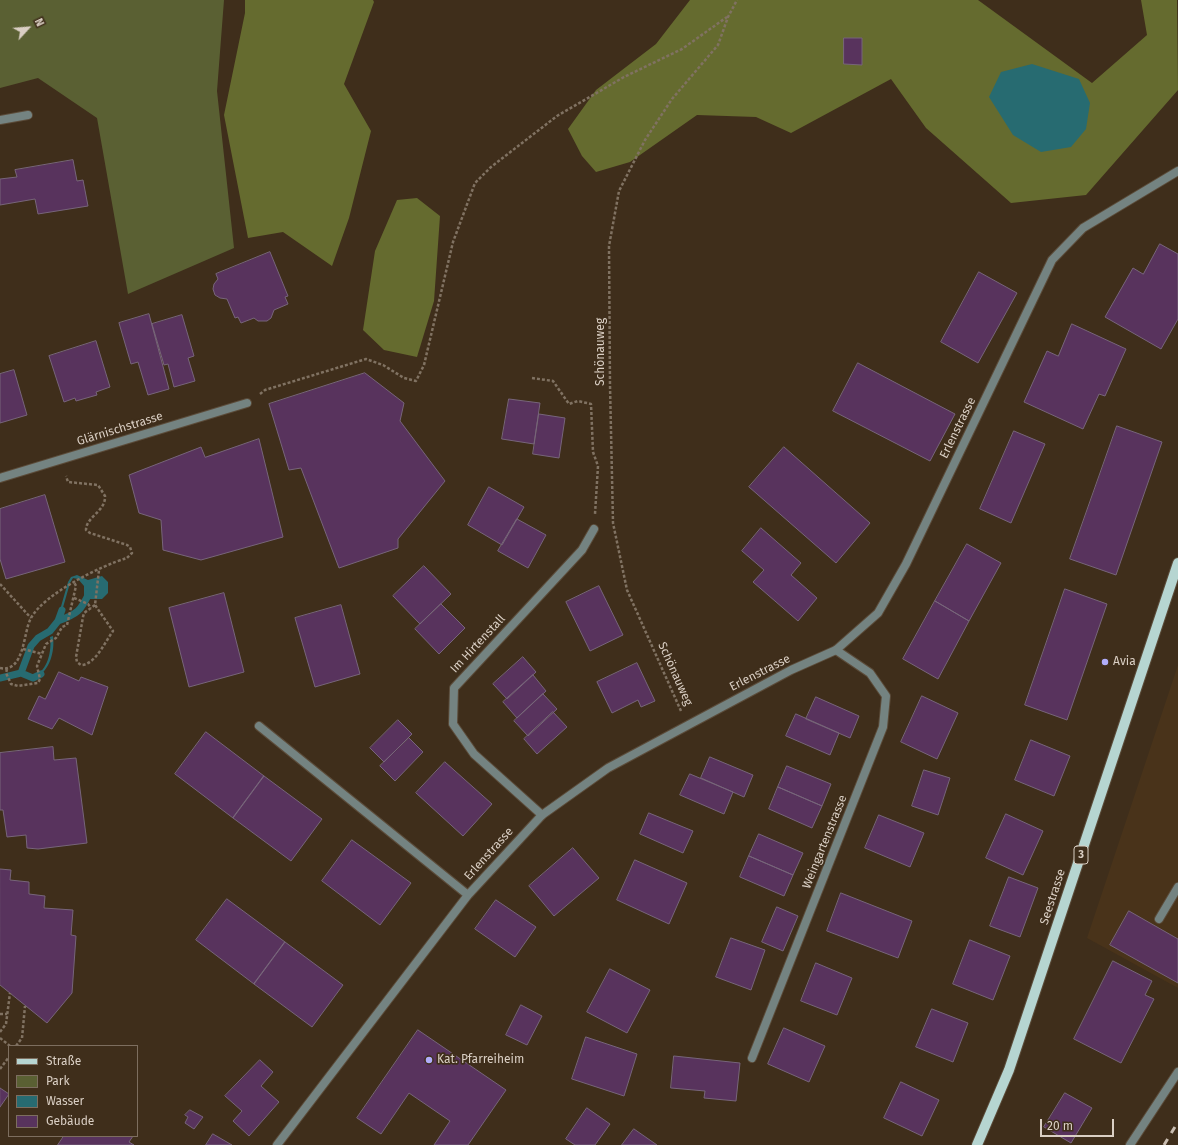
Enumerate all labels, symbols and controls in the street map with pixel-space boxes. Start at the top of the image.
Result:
north arrow [8,8,48,48]
text: N [32,16,47,29]
street label: Schönauweg [594,318,608,386]
street label: Erlenstrasse [937,395,979,461]
street label: Glärnischstrasse [75,409,165,449]
street label: Im Hirtenstall [447,612,509,676]
street label: Schönauweg [655,640,695,708]
street label: Erlenstrasse [727,652,793,694]
place label: Avia [1113,655,1136,669]
marker: Avia [1100,657,1110,667]
street label: Weingartenstrasse [800,793,850,891]
street label: Erlenstrasse [462,825,516,883]
road number: 3 [1074,846,1088,864]
street label: Seestrasse [1037,867,1069,927]
legend [8,1045,138,1137]
place label: Kat. Pfarreiheim [437,1053,524,1067]
text: Straße [46,1054,81,1068]
marker: Kat. Pfarreiheim [424,1055,434,1065]
text: Park [46,1074,70,1088]
text: Wasser [46,1094,84,1108]
scale bar [1042,1111,1116,1137]
text: Gebäude [46,1114,94,1128]
text: 20 m [1047,1119,1073,1133]

